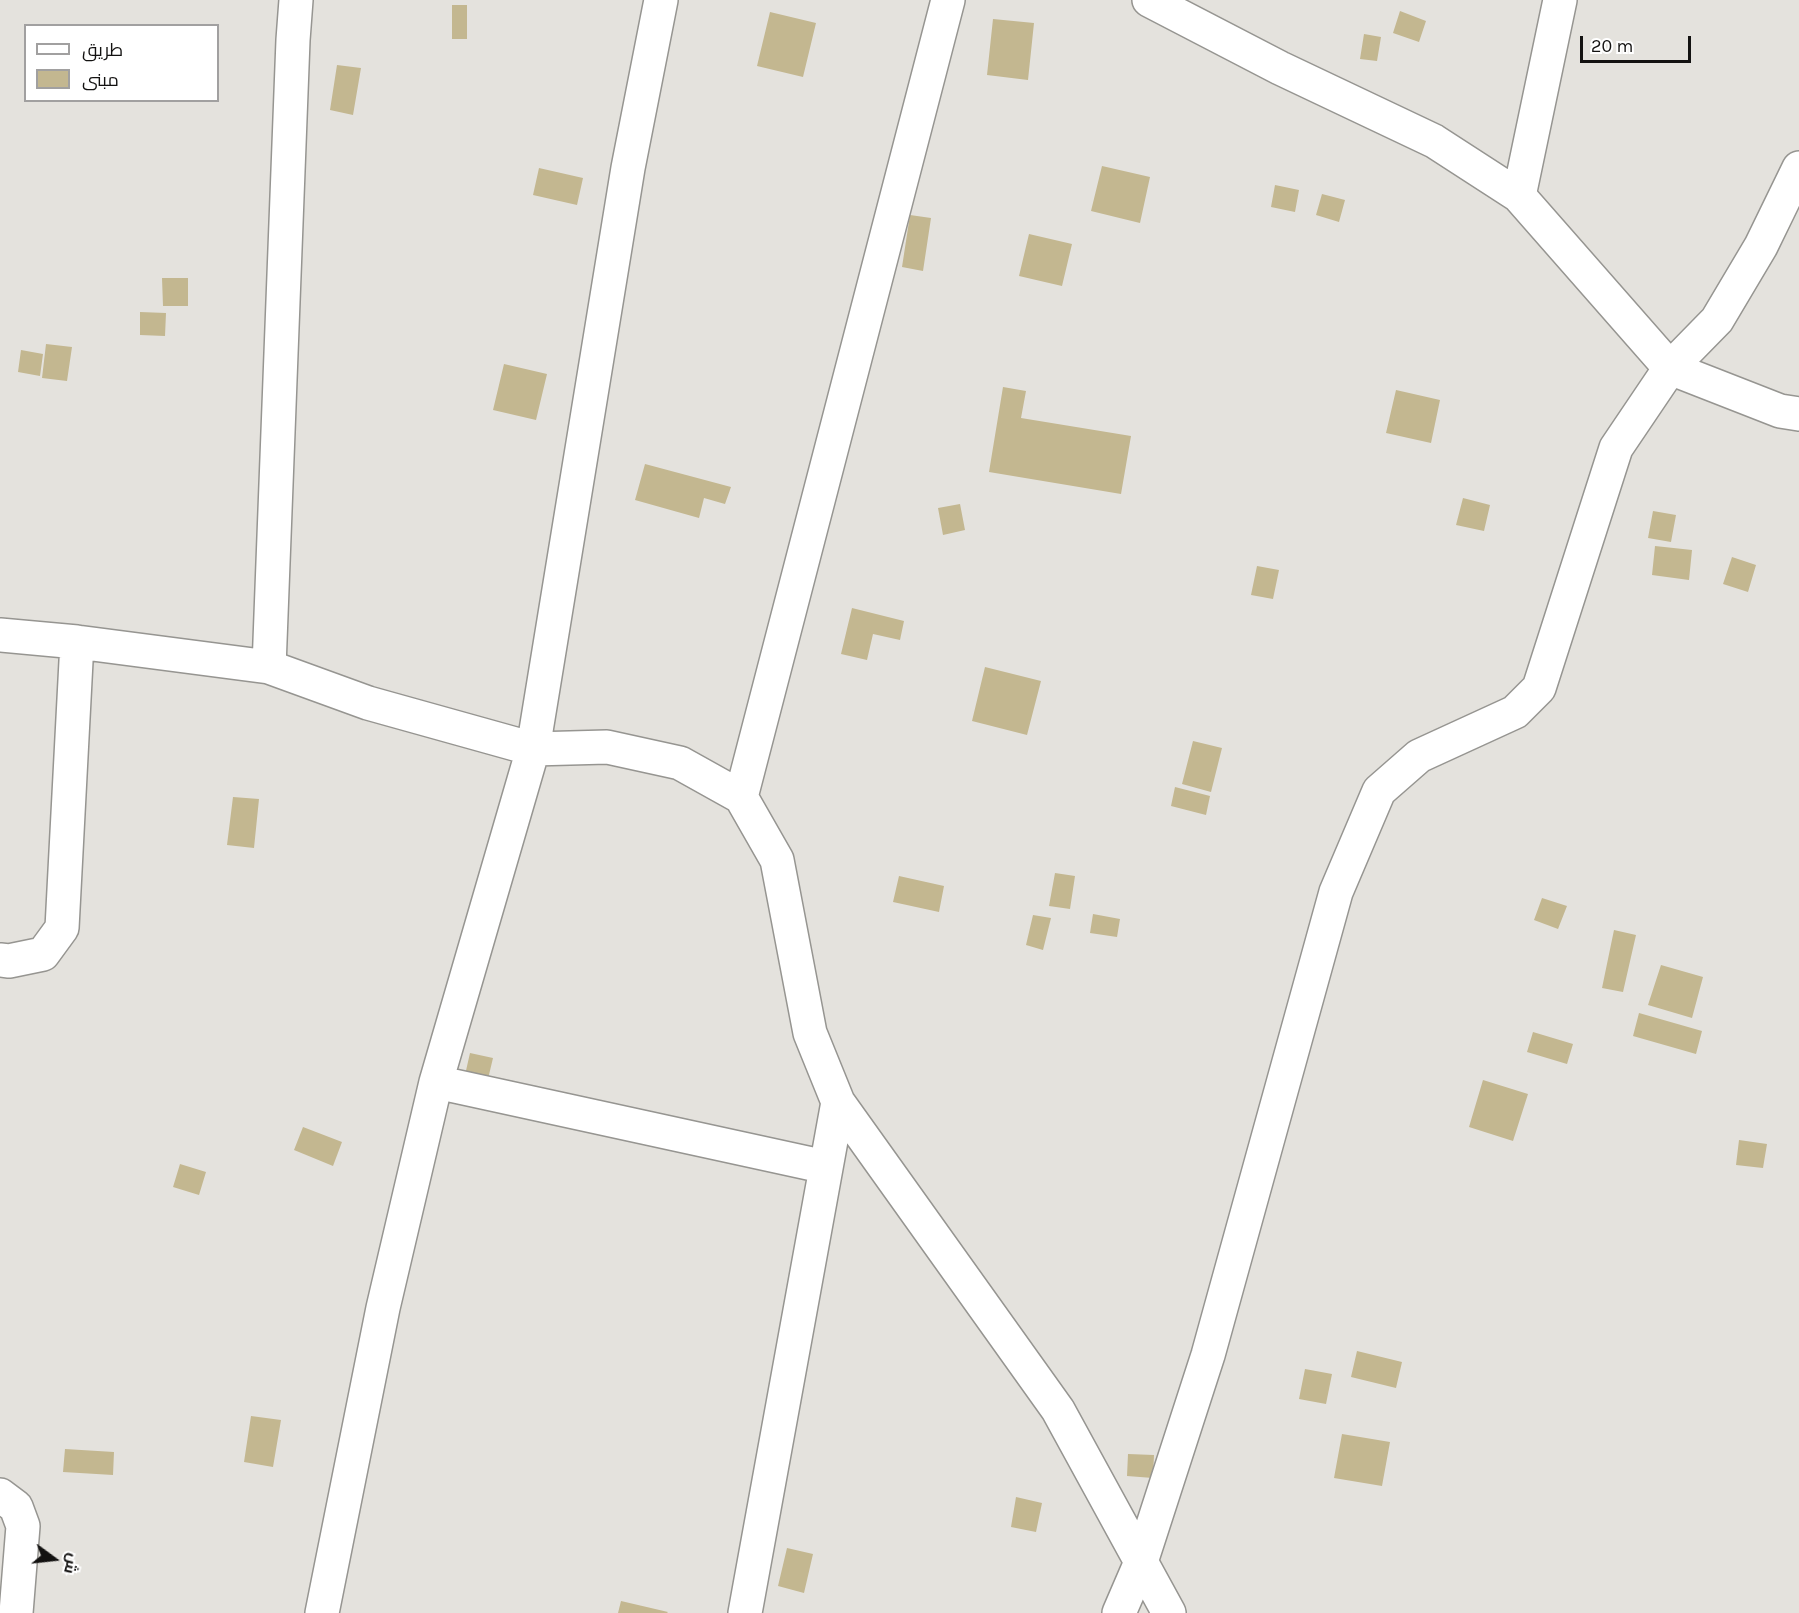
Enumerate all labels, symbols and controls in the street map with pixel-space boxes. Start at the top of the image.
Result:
legend [24,24,219,102]
scale bar [1583,24,1694,62]
text: 20 m [1591,35,1633,57]
text: طريق [82,39,123,61]
text: مبنى [82,69,119,91]
north arrow [24,1529,84,1589]
text: ش [60,1551,84,1576]

